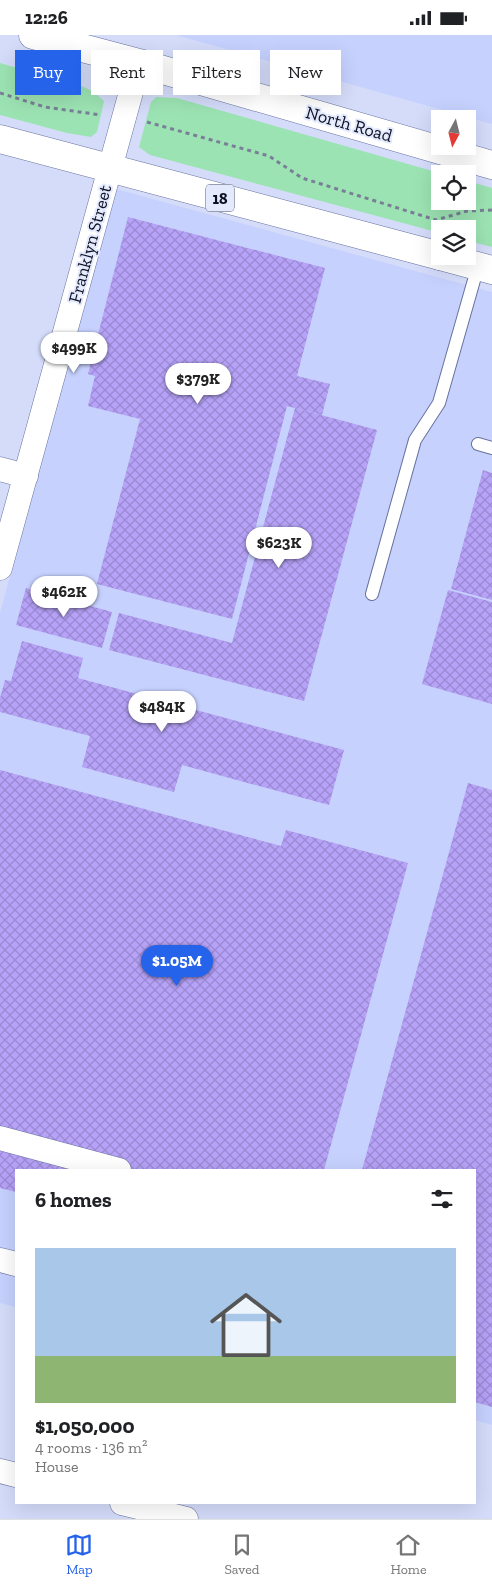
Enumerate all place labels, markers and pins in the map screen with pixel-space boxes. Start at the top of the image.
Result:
pin: $499K [39,331,109,374]
pin: $379K [163,363,233,405]
pin: $623K [244,527,314,569]
pin: $462K [29,575,99,618]
pin: $484K [127,691,197,733]
pin: $1.05M [136,945,218,987]

